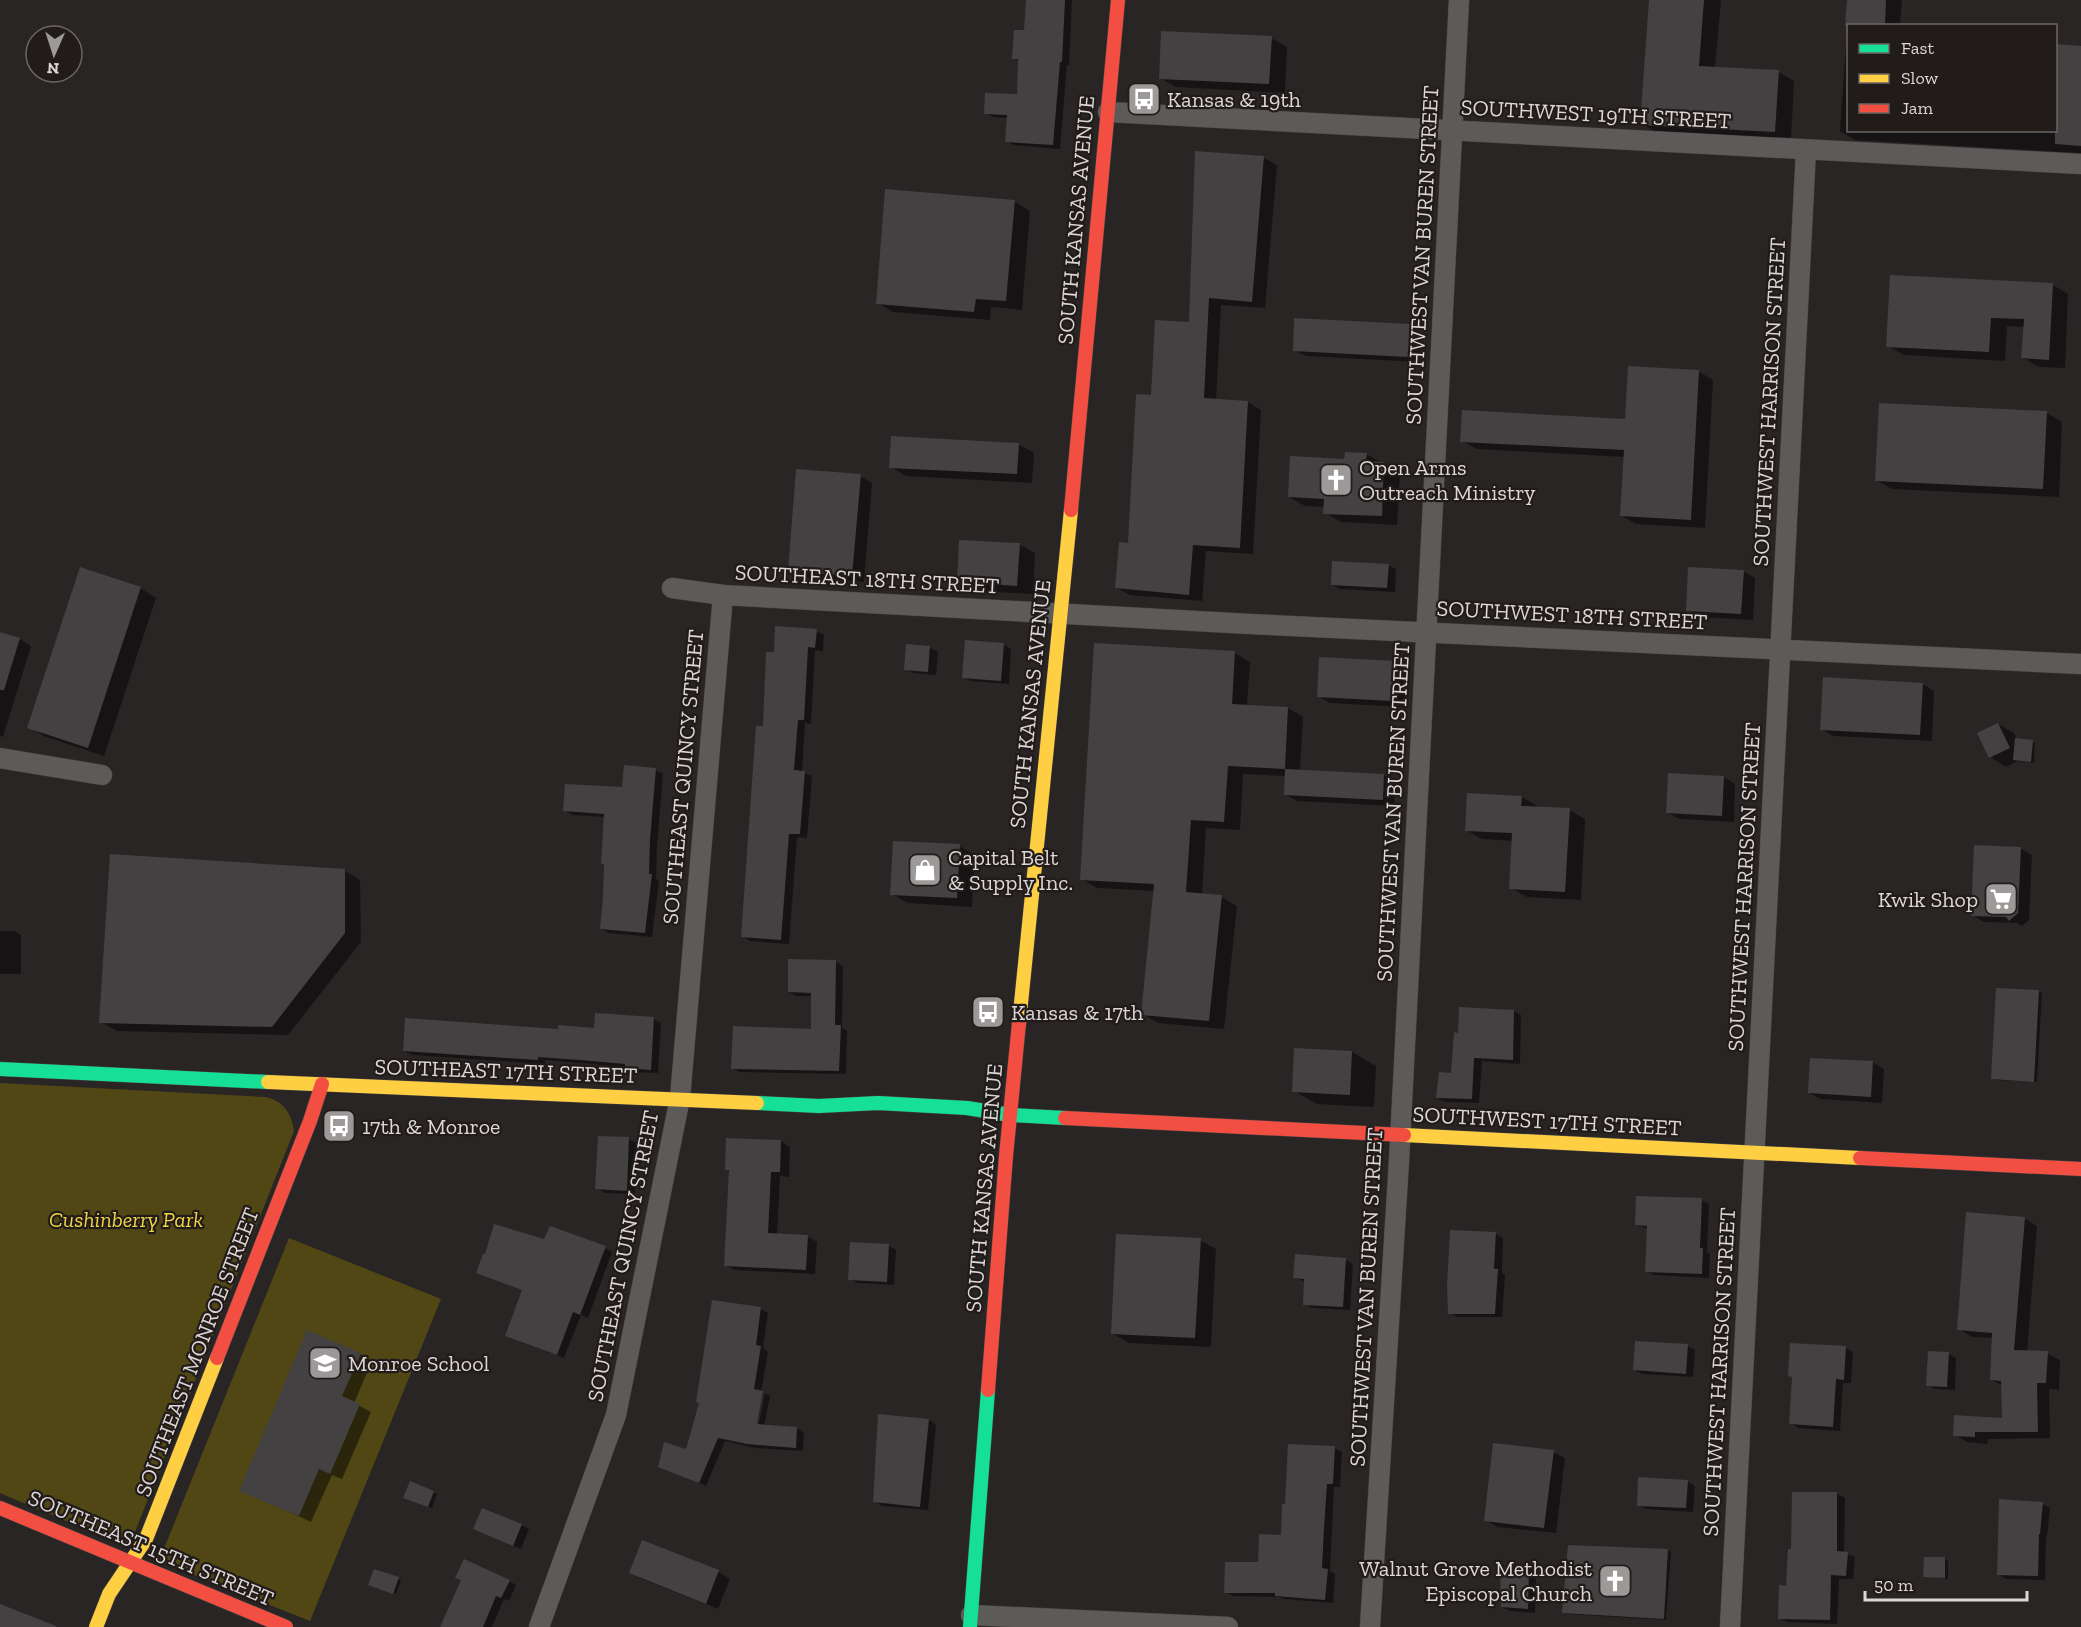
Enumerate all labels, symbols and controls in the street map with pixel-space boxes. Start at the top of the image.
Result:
north arrow [24,24,84,84]
legend [1847,24,2057,132]
text: Fast [1901,37,1934,59]
text: N [47,59,60,78]
text: Slow [1901,67,1938,89]
bus stop icon: Kansas & 19th [1126,81,1162,117]
street label: SOUTHWEST VAN BUREN STREET [1400,84,1444,425]
place label: Kansas & 19th [1167,86,1302,113]
street label: SOUTHWEST 19TH STREET [1460,93,1732,135]
street label: SOUTH KANSAS AVENUE [1052,94,1100,346]
text: Jam [1901,97,1933,119]
street label: SOUTHWEST HARRISON STREET [1747,237,1791,567]
place label: Open Arms Outreach Ministry [1359,454,1536,506]
church icon: Open Arms Outreach Ministry [1318,462,1354,498]
street label: SOUTHEAST 18TH STREET [734,559,1000,599]
street label: SOUTH KANSAS AVENUE [1004,578,1056,830]
street label: SOUTHWEST 18TH STREET [1436,594,1708,636]
street label: SOUTHEAST QUINCY STREET [657,628,709,926]
street label: SOUTHWEST VAN BUREN STREET [1371,641,1415,982]
street label: SOUTHWEST HARRISON STREET [1722,722,1766,1052]
place label: Capital Belt & Supply Inc. [948,844,1073,896]
shop icon: Capital Belt & Supply Inc. [907,852,943,888]
supermarket icon: Kwik Shop [1983,881,2019,917]
place label: Kwik Shop [1878,886,1978,913]
bus stop icon: Kansas & 17th [970,994,1006,1030]
place label: Kansas & 17th [1011,999,1144,1026]
street label: SOUTHEAST 17TH STREET [374,1053,638,1089]
street label: SOUTH KANSAS AVENUE [960,1062,1008,1314]
street label: SOUTHWEST 17TH STREET [1412,1100,1682,1142]
bus stop icon: 17th & Monroe [321,1108,357,1144]
street label: SOUTHEAST QUINCY STREET [582,1108,665,1404]
place label: 17th & Monroe [362,1113,500,1140]
street label: SOUTHWEST VAN BUREN STREET [1344,1126,1388,1467]
street label: SOUTHEAST MONROE STREET [129,1203,265,1500]
park label: Cushinberry Park [49,1206,203,1233]
street label: SOUTHWEST HARRISON STREET [1697,1207,1741,1537]
school or university icon: Monroe School [307,1345,343,1381]
place label: Monroe School [348,1350,489,1377]
street label: SOUTHEAST 15TH STREET [24,1484,278,1612]
place label: Walnut Grove Methodist Episcopal Church [1359,1555,1593,1607]
church icon: Walnut Grove Methodist Episcopal Church [1597,1563,1633,1599]
scale bar [1865,1564,2027,1602]
text: 50 m [1874,1574,1914,1596]

